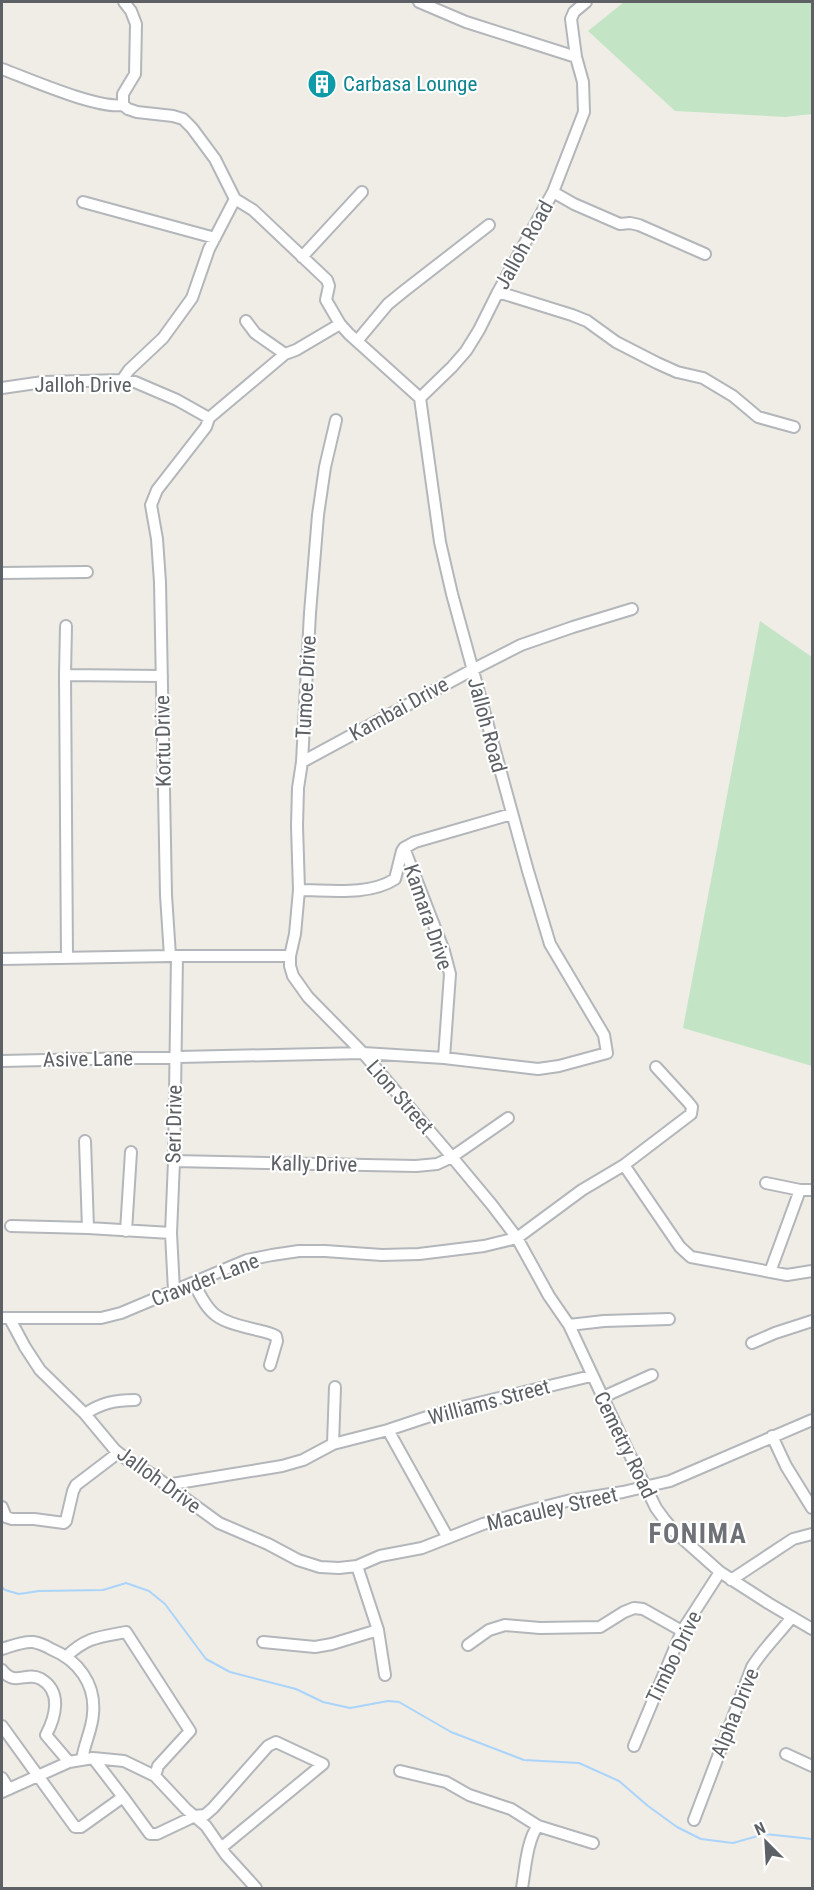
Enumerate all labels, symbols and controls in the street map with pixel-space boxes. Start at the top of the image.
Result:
building icon: Carbasa Lounge [306,68,338,100]
place label: Carbasa Lounge [343,72,477,96]
street label: Jalloh Road [490,197,558,293]
street label: Jalloh Drive [34,373,132,397]
street label: Tumoe Drive [291,635,321,739]
street label: Kambai Drive [345,672,453,746]
street label: Jalloh Road [463,675,511,775]
street label: Kortu Drive [150,695,176,787]
street label: Kamara Drive [399,861,457,973]
street label: Asive Lane [43,1046,133,1072]
street label: Lion Street [362,1055,438,1139]
street label: Seri Drive [161,1084,187,1164]
street label: Kally Drive [270,1151,358,1177]
street label: Crawder Lane [148,1248,262,1311]
street label: Williams Street [426,1374,552,1430]
street label: Cemetry Road [589,1388,661,1502]
street label: Jalloh Drive [113,1442,206,1518]
street label: Macauley Street [484,1482,620,1536]
district label: FONIMA [649,1518,747,1550]
street label: Timbo Drive [641,1607,707,1707]
street label: Alpha Drive [706,1665,764,1761]
north arrow [736,1812,796,1872]
text: N [752,1818,768,1839]

